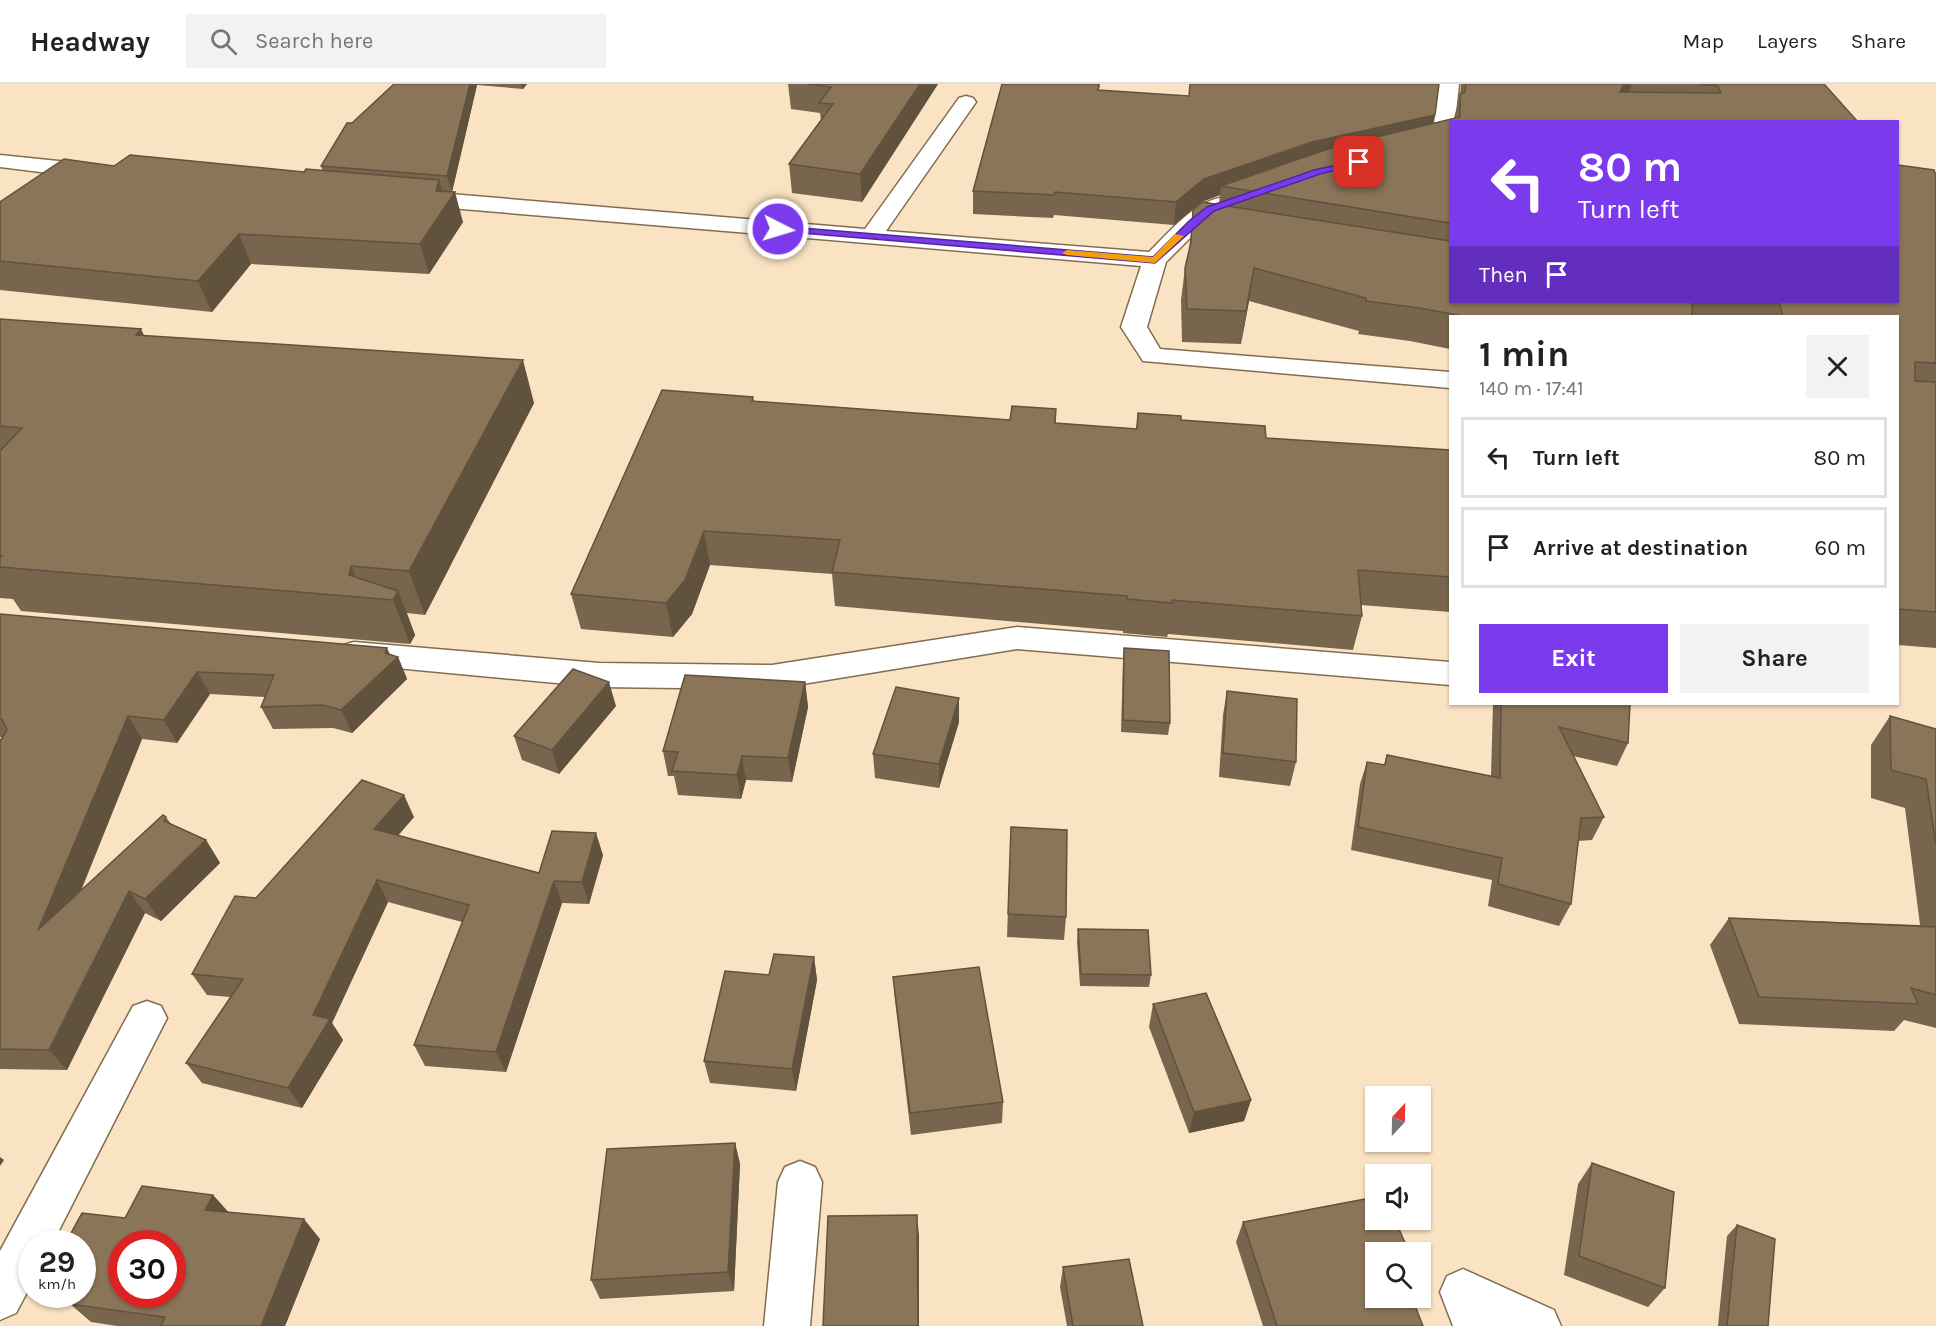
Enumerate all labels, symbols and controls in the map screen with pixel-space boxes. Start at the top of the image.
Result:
search box [186,14,606,68]
text: Headway [30,25,150,58]
icon: search [207,25,240,58]
text: Search here [255,28,373,54]
text: Map [1682,29,1724,53]
text: Layers [1757,29,1818,53]
text: Share [1851,29,1906,53]
pin [1333,136,1384,187]
text: 80 m [1578,142,1682,192]
icon: left [1479,144,1557,222]
icon: arrive [1342,145,1375,178]
text: Turn left [1578,193,1679,225]
position arrow [746,197,810,261]
icon: arrive [1540,258,1573,291]
text: Then [1479,262,1528,288]
text: 1 min [1479,333,1569,375]
button: close [1806,335,1869,398]
text: 140 m · 17:41 [1479,377,1584,400]
icon: left [1482,441,1515,474]
text: Turn left [1533,445,1620,471]
text: 80 m [1814,445,1866,471]
icon: arrive [1482,531,1515,564]
text: Arrive at destination [1533,535,1748,561]
text: 60 m [1815,535,1866,561]
button: Exit [1479,624,1668,693]
button: Share [1680,624,1869,693]
north arrow [1365,1086,1431,1152]
map controls [1365,1086,1431,1308]
button: sound [1365,1164,1431,1230]
speed limit sign: 30 [108,1230,186,1308]
button: search [1365,1242,1431,1308]
text: 29 [39,1244,75,1280]
text: km/h [38,1275,76,1293]

